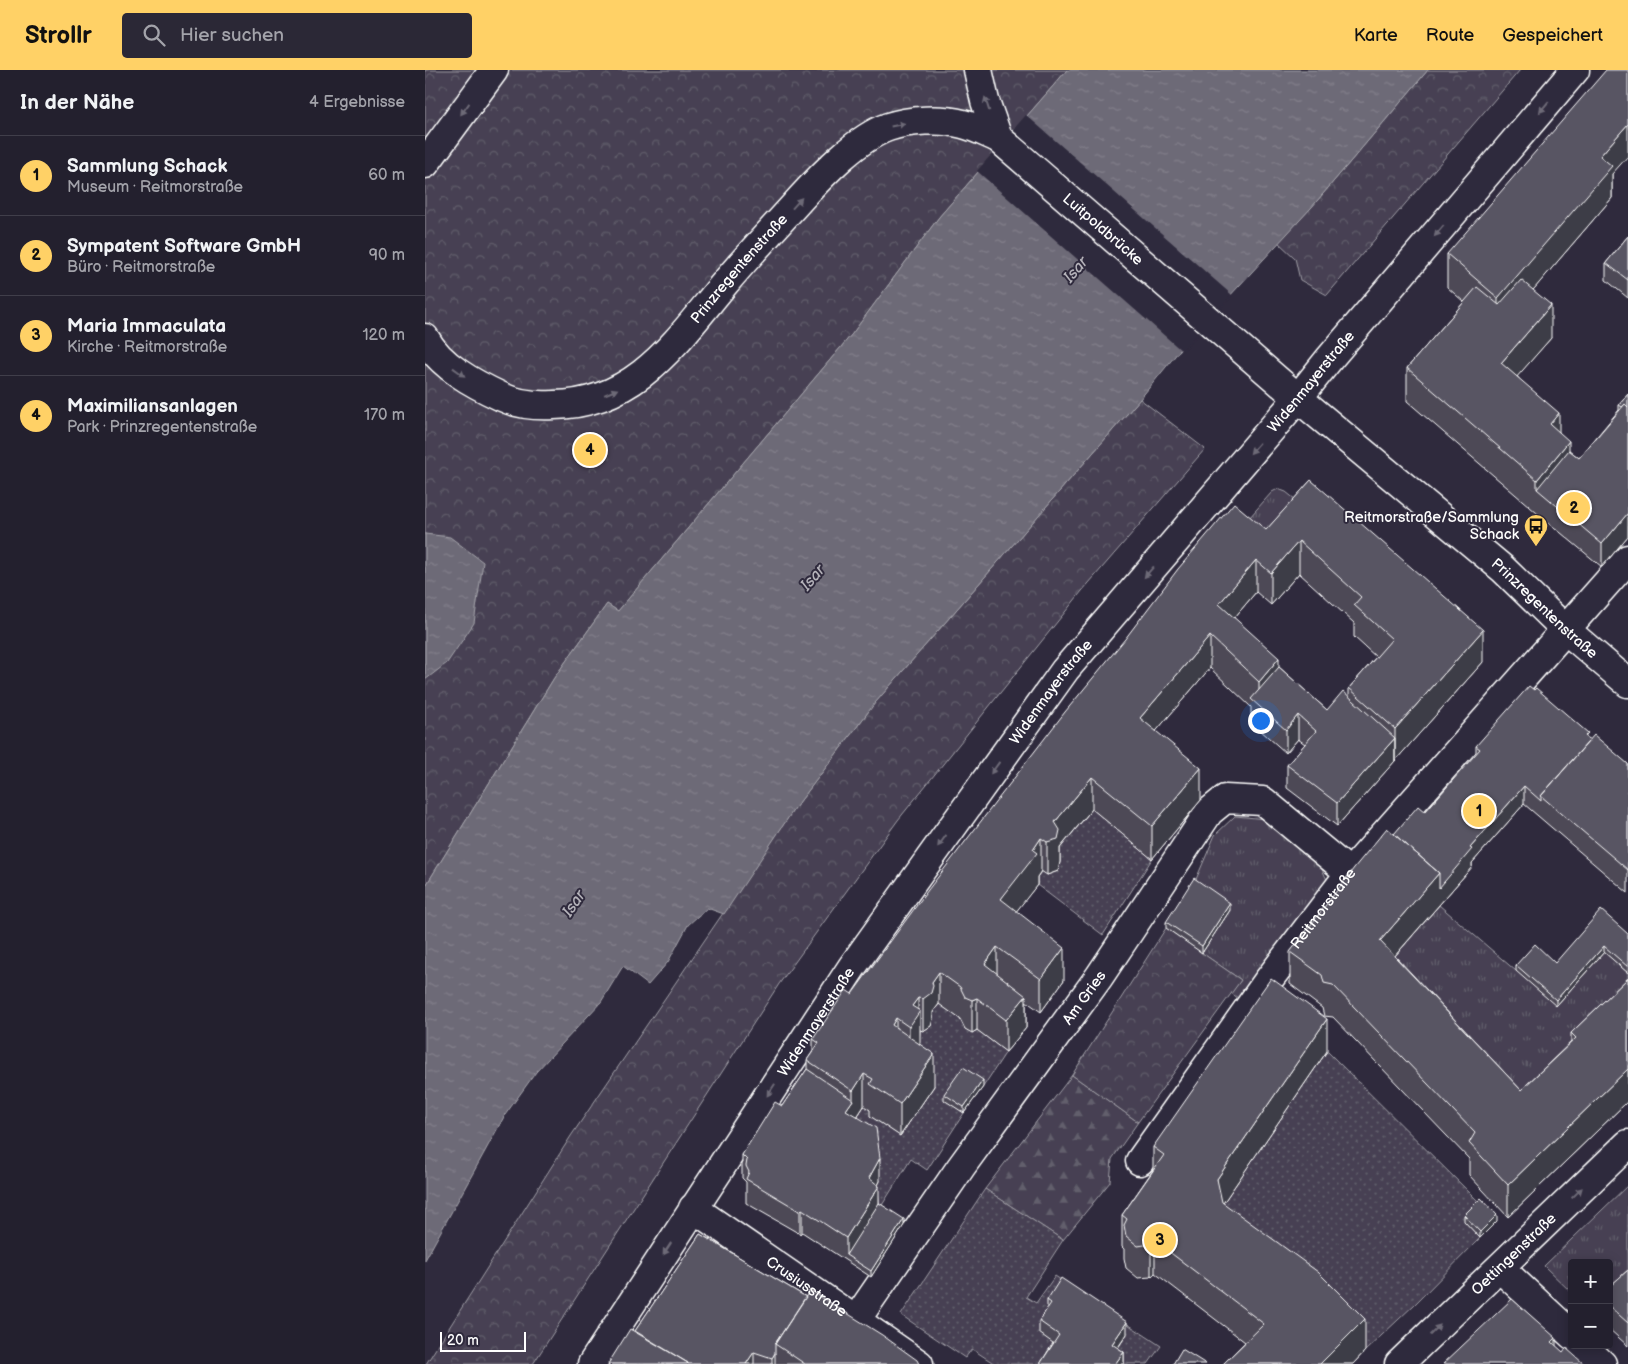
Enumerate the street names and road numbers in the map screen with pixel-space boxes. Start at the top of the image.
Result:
street label: Luitpoldbrücke [1059,189,1147,270]
street label: Prinzregentenstraße [687,210,792,328]
street label: Widenmayerstraße [1264,327,1359,437]
street label: Prinzregentenstraße [1487,554,1601,663]
street label: Widenmayerstraße [1006,636,1097,748]
street label: Reitmorstraße [1287,864,1360,953]
street label: Widenmayerstraße [774,964,859,1080]
street label: Am Gries [1059,967,1111,1029]
street label: Oettingenstraße [1468,1209,1560,1299]
street label: Crusiusstraße [762,1252,851,1321]

